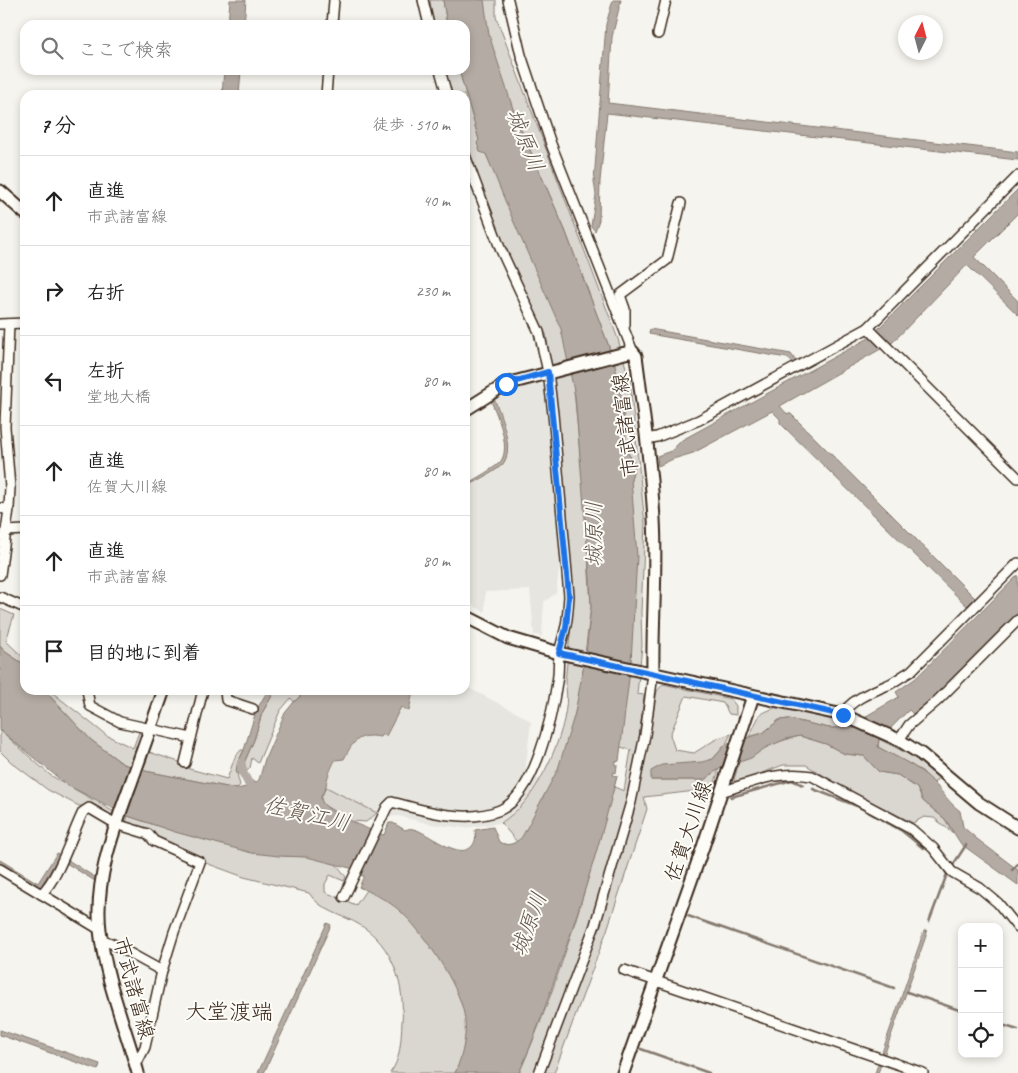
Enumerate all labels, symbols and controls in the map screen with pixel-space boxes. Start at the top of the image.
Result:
north arrow [898,15,943,60]
search box [20,20,470,75]
icon: search [38,34,66,62]
text: ここで検索 [78,38,173,62]
water label: 城原川 [500,104,550,176]
text: 7 分 [40,112,75,138]
text: 徒歩 · 510 m [373,115,450,135]
text: 直進 [87,179,125,203]
icon: ahead [40,187,68,215]
text: 40 m [423,191,450,211]
text: 市武諸富線 [87,207,167,227]
icon: right [40,277,68,305]
text: 右折 [87,281,125,305]
text: 230 m [416,281,450,301]
text: 左折 [87,359,125,383]
icon: left [40,367,68,395]
text: 80 m [423,371,450,391]
street label: 市武諸富線 [607,371,643,479]
route start [495,373,518,396]
text: 堂地大橋 [87,387,151,407]
text: 直進 [87,449,125,473]
icon: ahead [40,457,68,485]
text: 80 m [423,461,450,481]
text: 佐賀大川線 [87,477,167,497]
water label: 城原川 [580,501,608,567]
text: 直進 [87,539,125,563]
icon: ahead [40,547,68,575]
text: 80 m [423,551,450,571]
text: 市武諸富線 [87,567,167,587]
icon: arrive [40,637,68,665]
text: 目的地に到着 [87,641,201,665]
route end [832,704,855,727]
street label: 佐賀大川線 [659,777,717,885]
water label: 佐賀江川 [261,790,353,838]
water label: 城原川 [505,888,553,960]
map controls [958,923,1003,1058]
button: + [958,923,1003,968]
street label: 市武諸富線 [108,934,160,1042]
button: − [958,968,1003,1013]
district label: 大堂渡端 [185,998,273,1026]
button: locate [958,1013,1003,1058]

